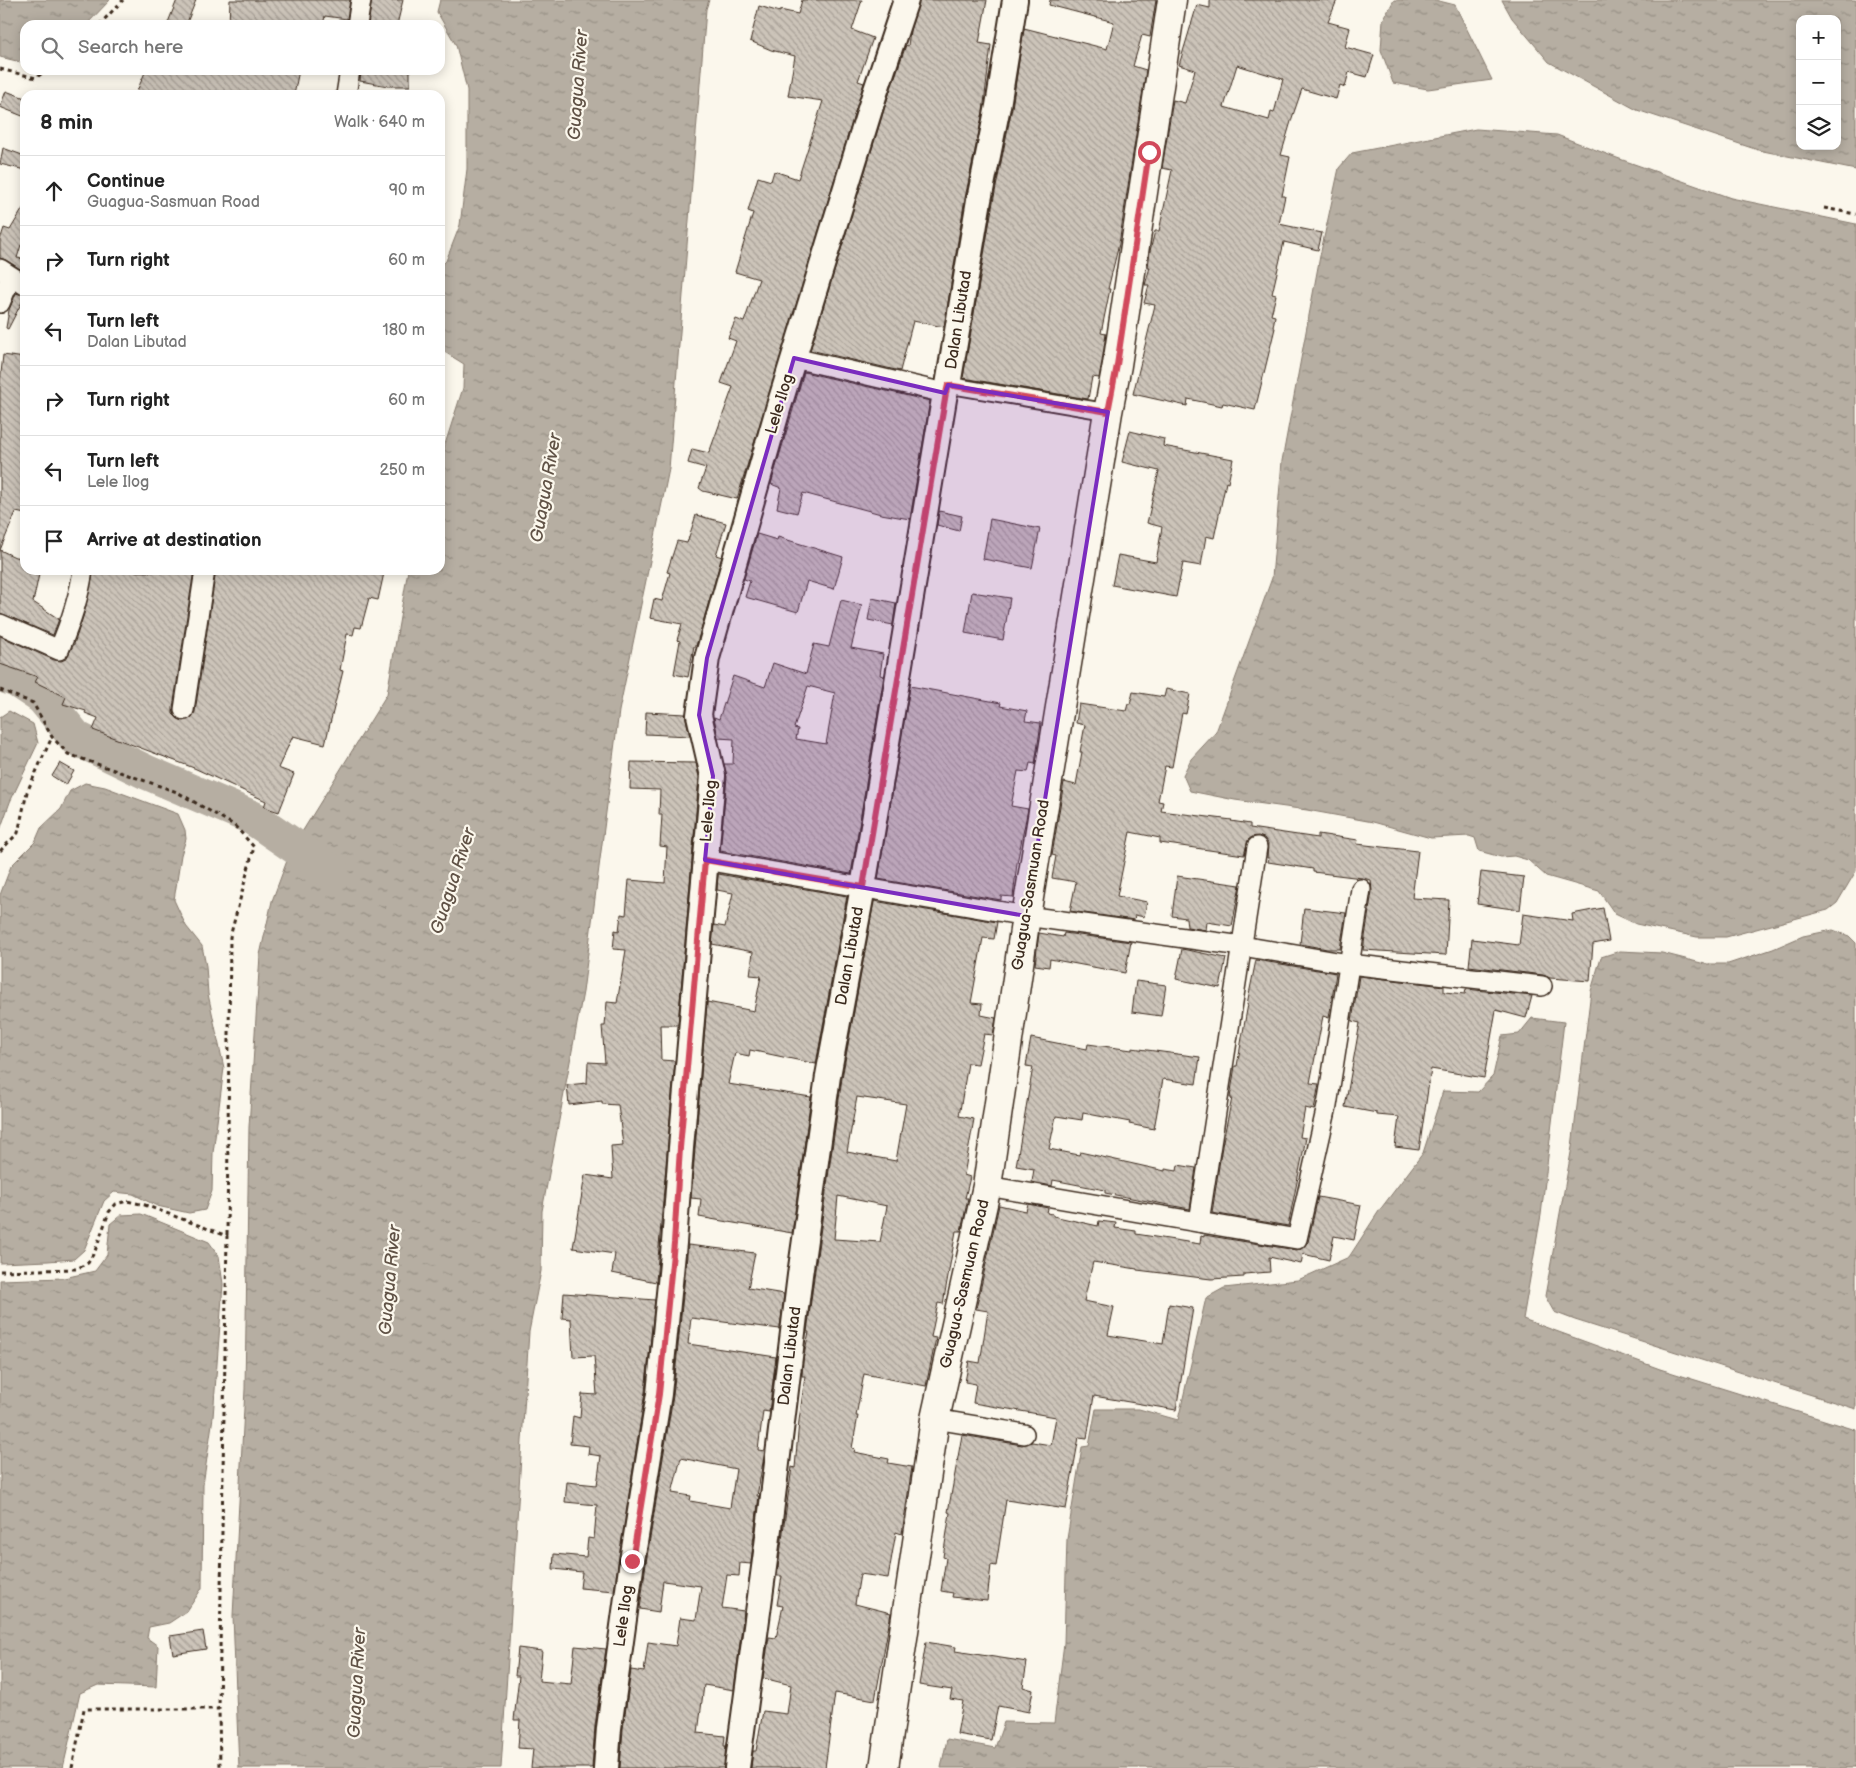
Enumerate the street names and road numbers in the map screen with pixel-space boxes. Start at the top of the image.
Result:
street label: Dalan Libutad [942,269,976,371]
street label: Lele Ilog [762,371,798,437]
street label: Lele Ilog [697,779,721,843]
street label: Guagua-Sasmuan Road [1008,798,1054,972]
street label: Dalan Libutad [832,905,868,1007]
street label: Guagua-Sasmuan Road [936,1198,994,1370]
street label: Dalan Libutad [774,1305,806,1407]
street label: Lele Ilog [610,1584,638,1648]

